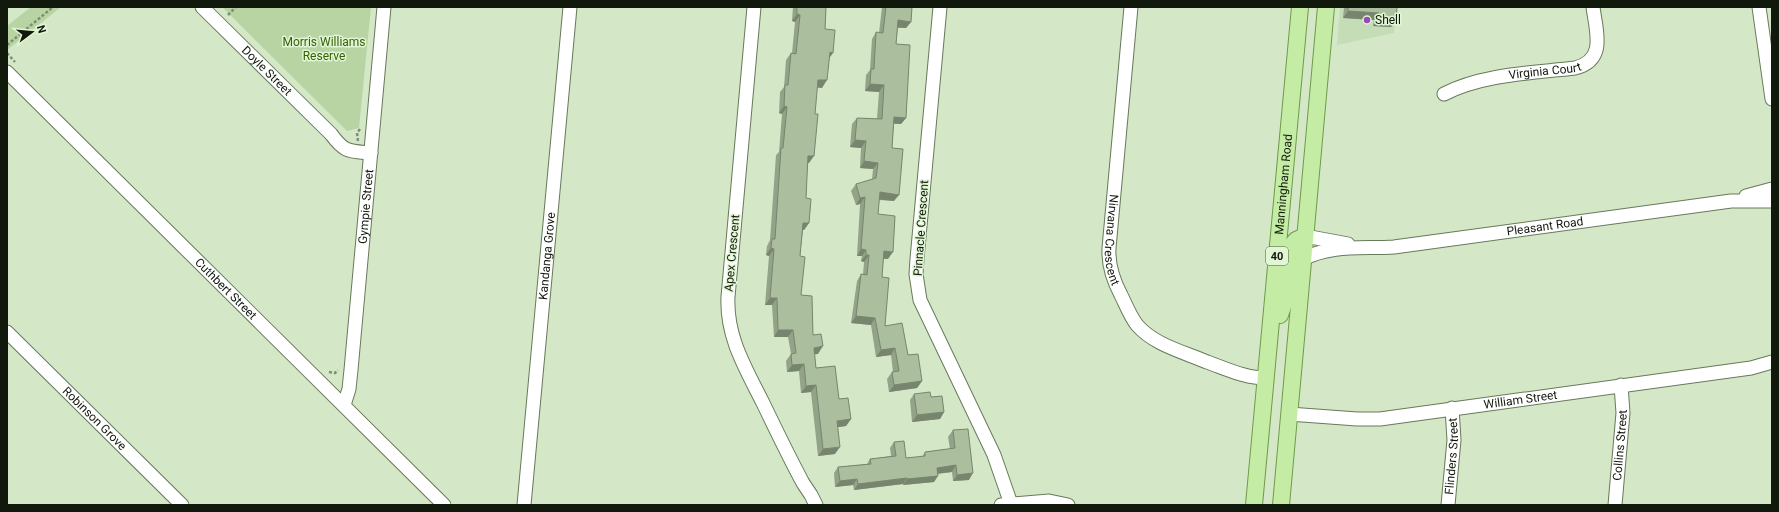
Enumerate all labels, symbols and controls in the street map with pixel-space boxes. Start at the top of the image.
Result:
north arrow [12,12,52,52]
place label: Shell [1375,13,1401,27]
marker: Shell [1362,15,1372,25]
text: N [34,24,49,35]
park label: Morris Williams Reserve [282,35,366,63]
street label: Doyle Street [239,43,295,98]
street label: Virginia Court [1508,60,1583,82]
street label: Manningham Road [1272,134,1295,235]
street label: Gympie Street [355,168,376,245]
street label: Pinnacle Crescent [911,179,931,277]
street label: Nirvana Crescent [1102,194,1122,288]
street label: Kandanga Grove [536,212,558,300]
street label: Apex Crescent [722,214,742,292]
street label: Pleasant Road [1506,214,1584,239]
road number: 40 [1266,247,1288,265]
street label: Cuthbert Street [192,255,260,322]
street label: Robinson Grove [60,384,129,453]
street label: William Street [1483,388,1558,412]
street label: Collins Street [1610,409,1630,481]
street label: Flinders Street [1442,417,1461,495]

